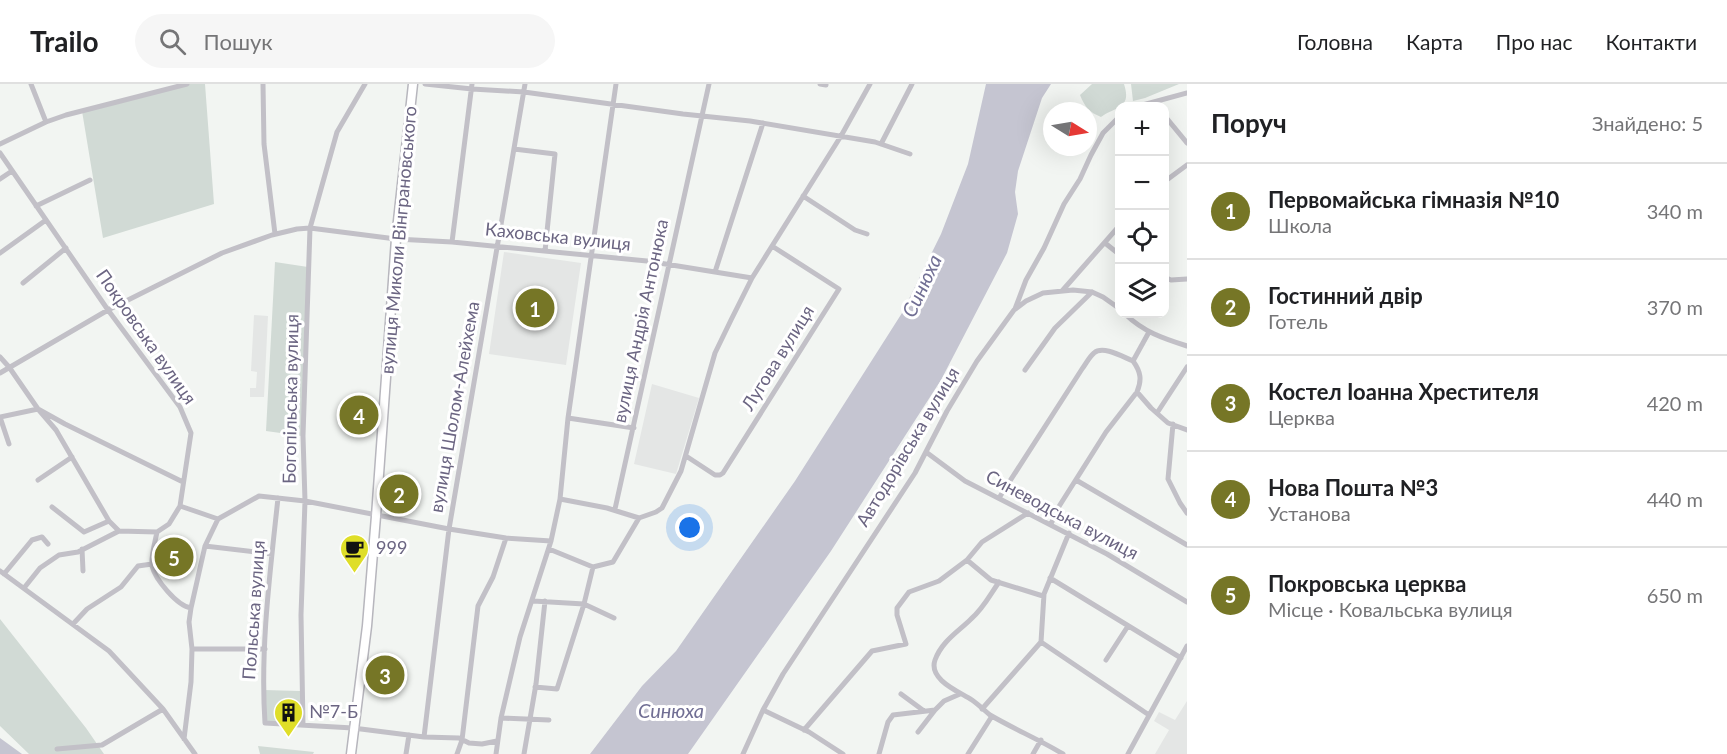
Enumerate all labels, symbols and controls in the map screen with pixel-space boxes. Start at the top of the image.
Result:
search box [135,14,555,68]
text: Trailo [30,24,99,58]
icon: search [156,25,189,58]
text: Пошук [204,28,273,55]
text: Головна [1297,29,1373,54]
text: Карта [1406,29,1463,54]
text: Про нас [1496,29,1572,54]
text: Контакти [1605,29,1697,54]
north arrow [1043,102,1097,156]
map controls [1115,102,1169,318]
button: + [1115,102,1169,156]
street label: вулиця Миколи Вінграновського [375,105,421,375]
text: Поруч [1211,107,1287,139]
text: Знайдено: 5 [1592,111,1703,135]
button: − [1115,156,1169,210]
text: Первомайська гімназія №10 [1268,186,1559,213]
text: 1 [1225,199,1236,223]
text: 340 m [1647,199,1703,223]
button: locate [1115,210,1169,264]
text: Школа [1268,213,1332,237]
street label: Каховська вулиця [484,217,632,255]
street label: вулиця Андрія Антонюка [608,217,672,424]
water label: Синюха [896,251,946,321]
button: layers [1115,264,1169,318]
street label: Покровська вулиця [92,265,202,408]
text: Гостинний двір [1268,282,1423,309]
pin: 1 [516,286,554,330]
text: 2 [1225,295,1236,319]
text: 370 m [1647,295,1703,319]
street label: вулиця Шолом-Алейхема [425,300,483,514]
street label: Лугова вулиця [736,301,818,415]
text: Готель [1268,309,1328,333]
street label: Богопільська вулиця [278,314,302,484]
street label: Автодорівська вулиця [851,363,963,530]
text: Костел Іоанна Хрестителя [1268,378,1539,405]
text: 3 [1225,391,1236,415]
text: 420 m [1647,391,1703,415]
pin: 4 [340,392,378,438]
text: Церква [1268,405,1335,429]
street label: Синеводська вулиця [982,465,1143,564]
pin: 2 [380,472,418,516]
text: Нова Пошта №3 [1268,474,1438,501]
text: 4 [1225,487,1236,511]
text: 440 m [1647,487,1703,511]
text: Установа [1268,501,1351,525]
your location [675,513,704,542]
cafe icon: 999 [339,532,371,574]
pin: 5 [154,534,194,580]
place label: 999 [376,536,407,558]
street label: Польська вулиця [237,539,269,680]
text: Покровська церква [1268,570,1466,597]
text: 5 [1225,583,1236,607]
text: 650 m [1647,583,1703,607]
text: Місце · Ковальська вулиця [1268,597,1513,621]
pin: 3 [366,652,404,698]
building icon: №7-Б [272,696,304,738]
water label: Синюха [638,698,704,722]
place label: №7-Б [309,700,358,722]

